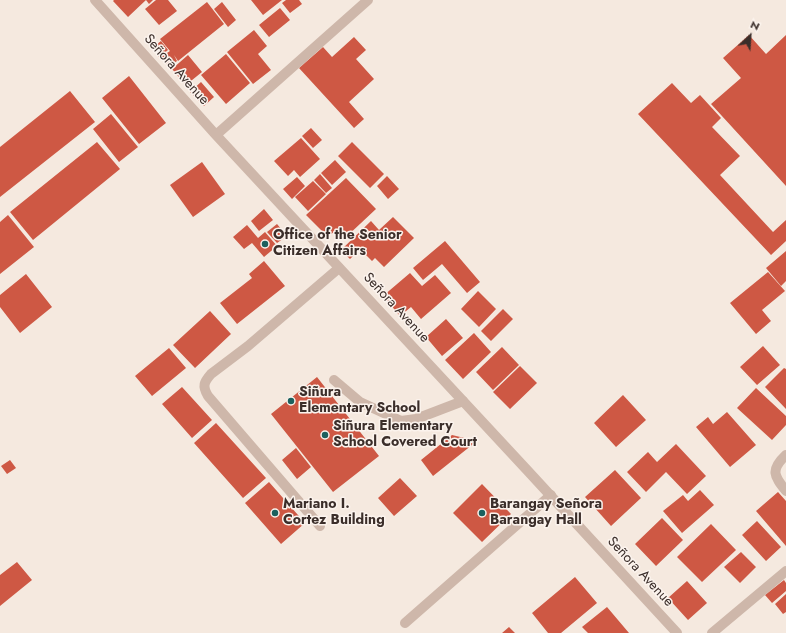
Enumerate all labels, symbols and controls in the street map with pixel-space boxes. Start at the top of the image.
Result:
north arrow [730,16,770,56]
text: N [748,16,762,34]
street label: Señora Avenue [140,31,212,109]
place label: Office of the Senior Citizen Affairs [273,228,402,260]
marker: Office of the Senior Citizen Affairs [260,239,270,249]
street label: Señora Avenue [359,270,433,346]
place label: Siñura Elementary School [299,385,420,418]
marker: Siñura Elementary School [286,396,296,406]
place label: Siñura Elementary School Covered Court [333,419,477,452]
marker: Siñura Elementary School Covered Court [320,430,330,440]
place label: Mariano I. Cortez Building [283,497,385,530]
place label: Barangay Señora Barangay Hall [490,497,602,530]
marker: Mariano I. Cortez Building [270,508,280,518]
marker: Barangay Señora Barangay Hall [477,508,487,518]
street label: Señora Avenue [603,534,677,610]

